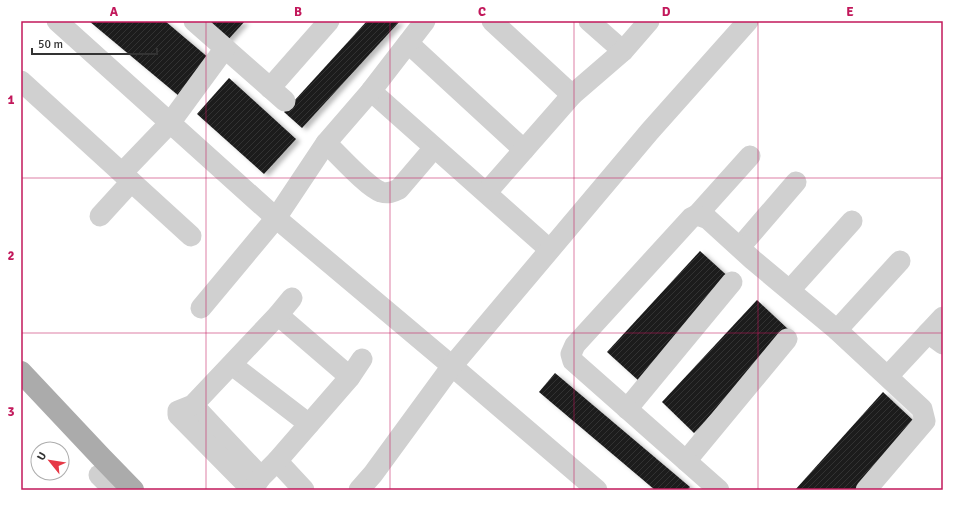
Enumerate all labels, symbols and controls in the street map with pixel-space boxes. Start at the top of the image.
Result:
text: A [110,4,119,20]
text: B [294,4,302,20]
text: C [478,4,486,20]
text: D [662,4,671,20]
text: E [846,4,854,20]
scale bar [32,30,157,56]
text: 50 m [38,37,63,52]
text: 1 [7,92,15,108]
text: 2 [7,248,15,264]
text: 3 [7,404,15,420]
north arrow [30,441,70,481]
text: U [34,450,49,463]

